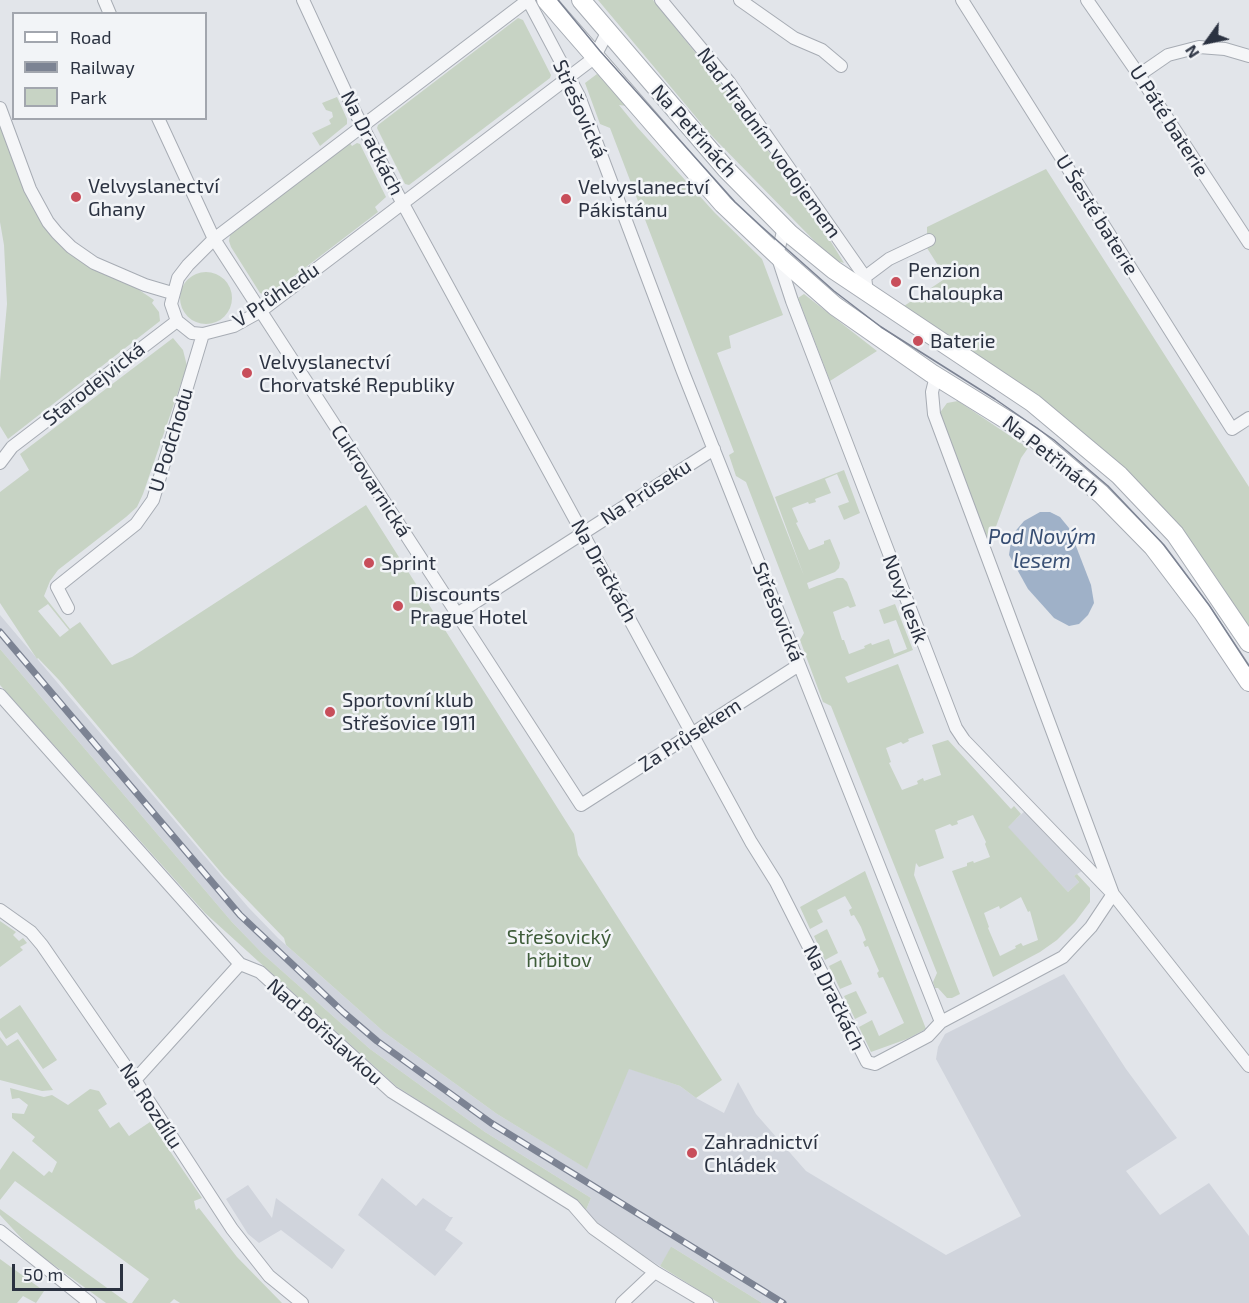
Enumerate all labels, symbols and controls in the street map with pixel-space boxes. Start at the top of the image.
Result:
legend [12,12,207,120]
north arrow [1177,12,1237,72]
text: Road [70,26,111,48]
text: N [1180,42,1203,62]
street label: Nad Hradním vodojemem [692,43,846,243]
text: Railway [70,56,135,78]
street label: Střešovická [548,56,612,162]
street label: U Páté baterie [1124,61,1214,181]
street label: Na Petřinách [646,80,742,182]
text: Park [70,86,107,108]
street label: Na Dračkách [335,87,409,199]
street label: U Šesté baterie [1050,150,1144,280]
place label: Velvyslanectví Ghany [88,174,219,221]
place label: Velvyslanectví Pákistánu [578,175,709,222]
marker: Velvyslanectví Ghany [69,190,83,204]
marker: Velvyslanectví Pákistánu [559,192,573,206]
street label: V Průhledu [228,257,324,333]
place label: Penzion Chaloupka [908,258,1003,305]
marker: Penzion Chaloupka [889,275,903,289]
place label: Baterie [930,329,995,353]
marker: Baterie [911,334,925,348]
street label: Starodejvická [38,337,150,431]
place label: Velvyslanectví Chorvatské Republiky [259,350,455,397]
marker: Velvyslanectví Chorvatské Republiky [240,366,254,380]
street label: U Podchodu [144,385,198,495]
street label: Na Petřinách [998,411,1104,501]
street label: Cukrovarnická [326,420,416,542]
street label: Na Průseku [596,454,696,530]
street label: Na Dračkách [566,515,642,627]
water label: Pod Novým lesem [988,524,1096,574]
place label: Sprint [381,551,436,575]
street label: Nový lesík [877,551,933,647]
marker: Sprint [362,556,376,570]
street label: Střešovická [747,559,809,665]
place label: Discounts Prague Hotel [410,582,528,629]
marker: Discounts Prague Hotel [391,599,405,613]
place label: Sportovní klub Střešovice 1911 [342,688,476,735]
street label: Za Průsekem [634,693,746,777]
marker: Sportovní klub Střešovice 1911 [323,705,337,719]
park label: Střešovický hřbitov [507,925,611,972]
street label: Na Dračkách [798,941,870,1055]
street label: Nad Bořislavkou [262,974,388,1090]
street label: Na Rozdílu [114,1059,188,1153]
place label: Zahradnictví Chládek [704,1130,818,1177]
marker: Zahradnictví Chládek [685,1146,699,1160]
scale bar [15,1252,126,1290]
text: 50 m [23,1263,63,1285]

